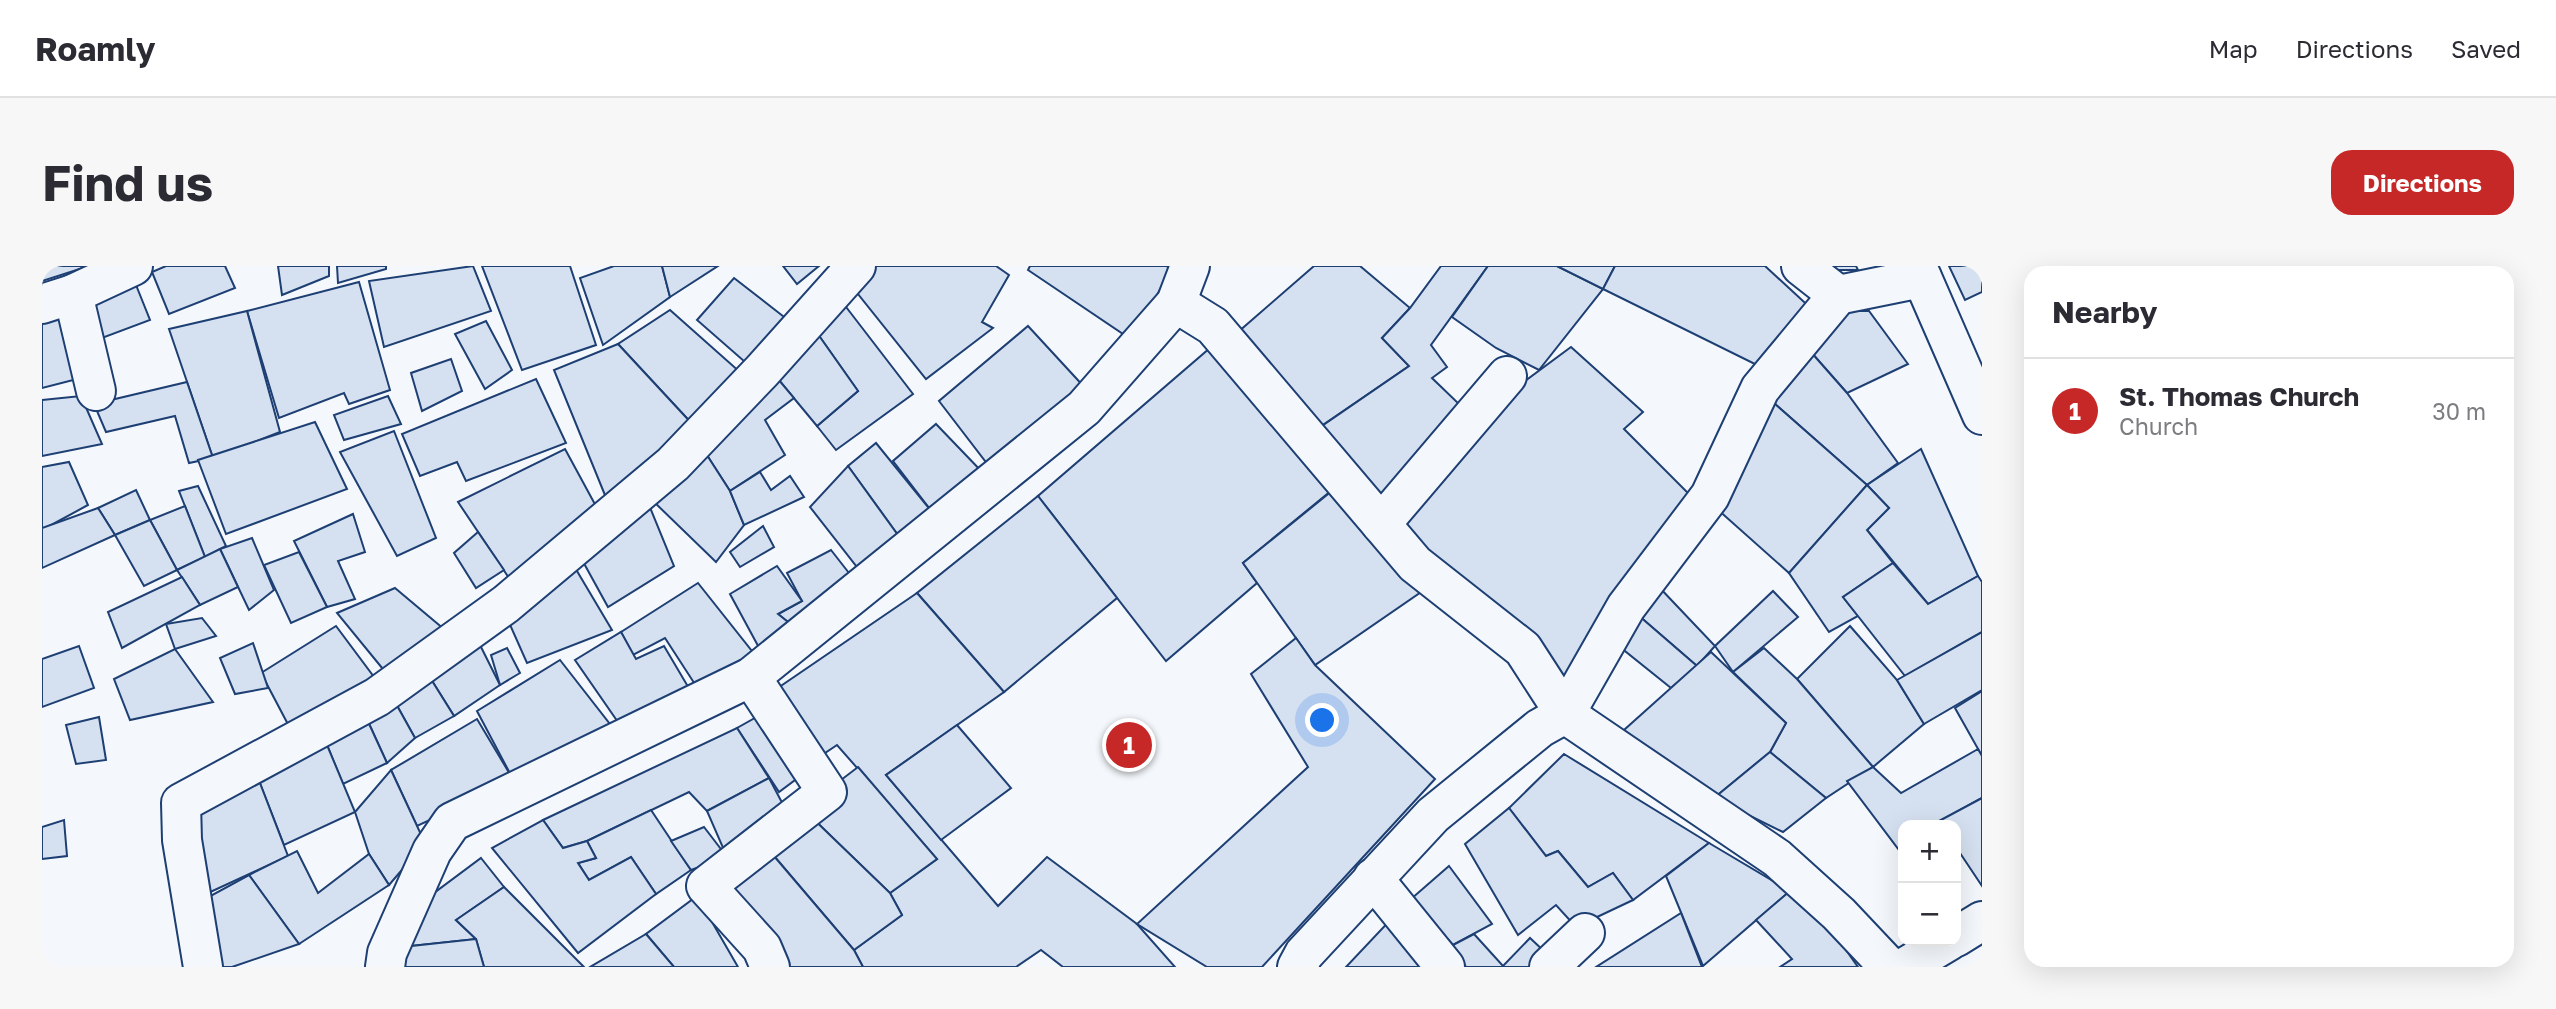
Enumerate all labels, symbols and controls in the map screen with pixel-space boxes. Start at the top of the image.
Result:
text: Roamly [35,29,155,68]
text: Map [2209,34,2258,63]
text: Directions [2296,34,2413,63]
text: Saved [2451,34,2521,63]
button: Directions [2331,150,2514,215]
text: Find us [42,153,213,212]
text: Nearby [2052,294,2157,330]
text: St. Thomas Church [2119,381,2359,412]
text: 1 [2069,397,2081,425]
text: 30 m [2432,397,2486,425]
text: Church [2119,412,2198,440]
your location [1305,703,1339,737]
pin: 1 [1106,719,1152,771]
map controls [1898,820,1961,946]
button: + [1898,820,1961,883]
button: − [1898,883,1961,946]

